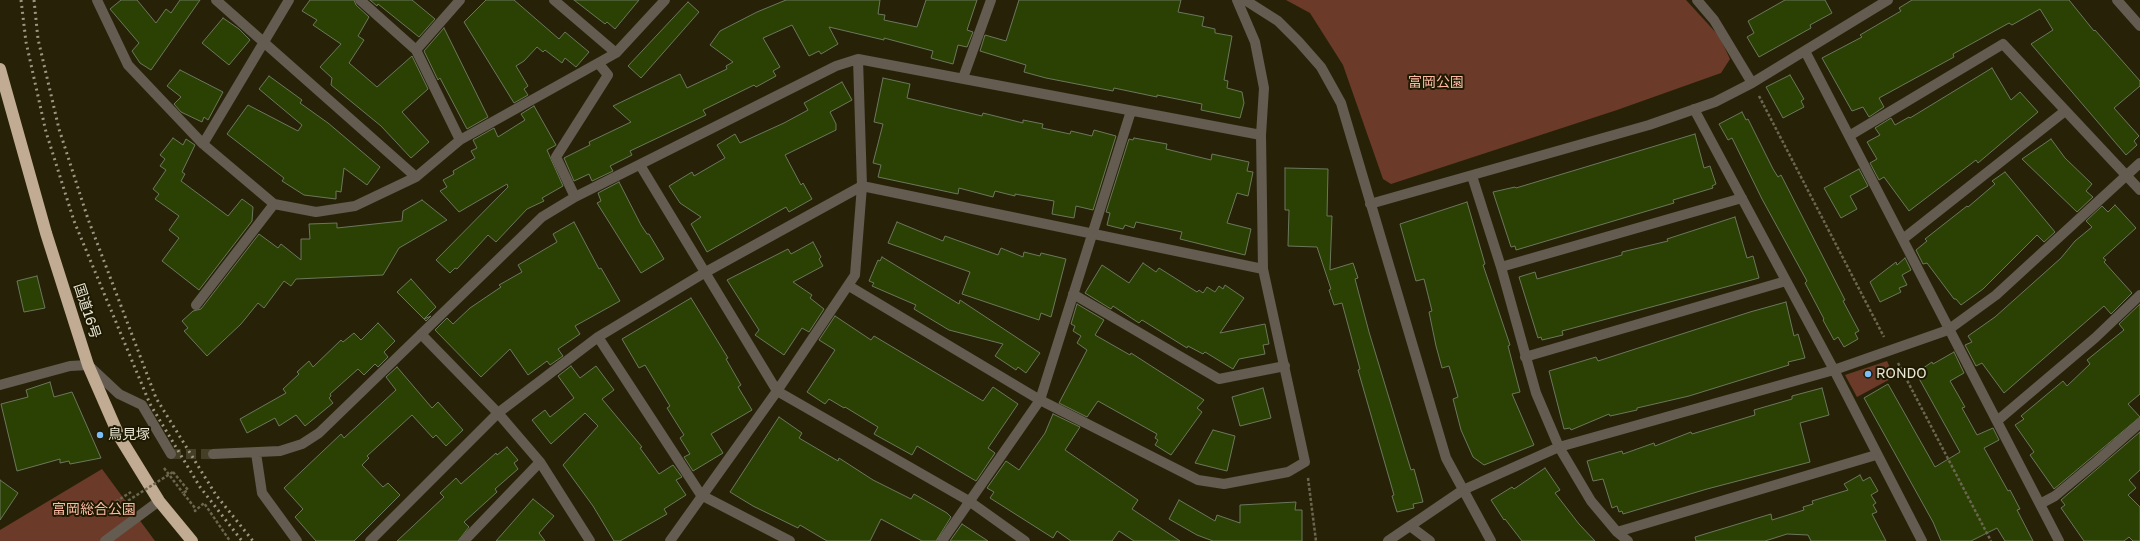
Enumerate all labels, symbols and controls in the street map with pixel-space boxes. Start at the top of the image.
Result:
park label: 富岡公園 [1408,75,1464,91]
street label: 国道16号 [70,281,104,341]
place label: RONDO [1876,366,1927,382]
marker: RONDO [1863,369,1873,379]
place label: 鳥見塚 [108,427,150,443]
marker: 鳥見塚 [95,430,105,440]
park label: 富岡総合公園 [52,502,136,518]

